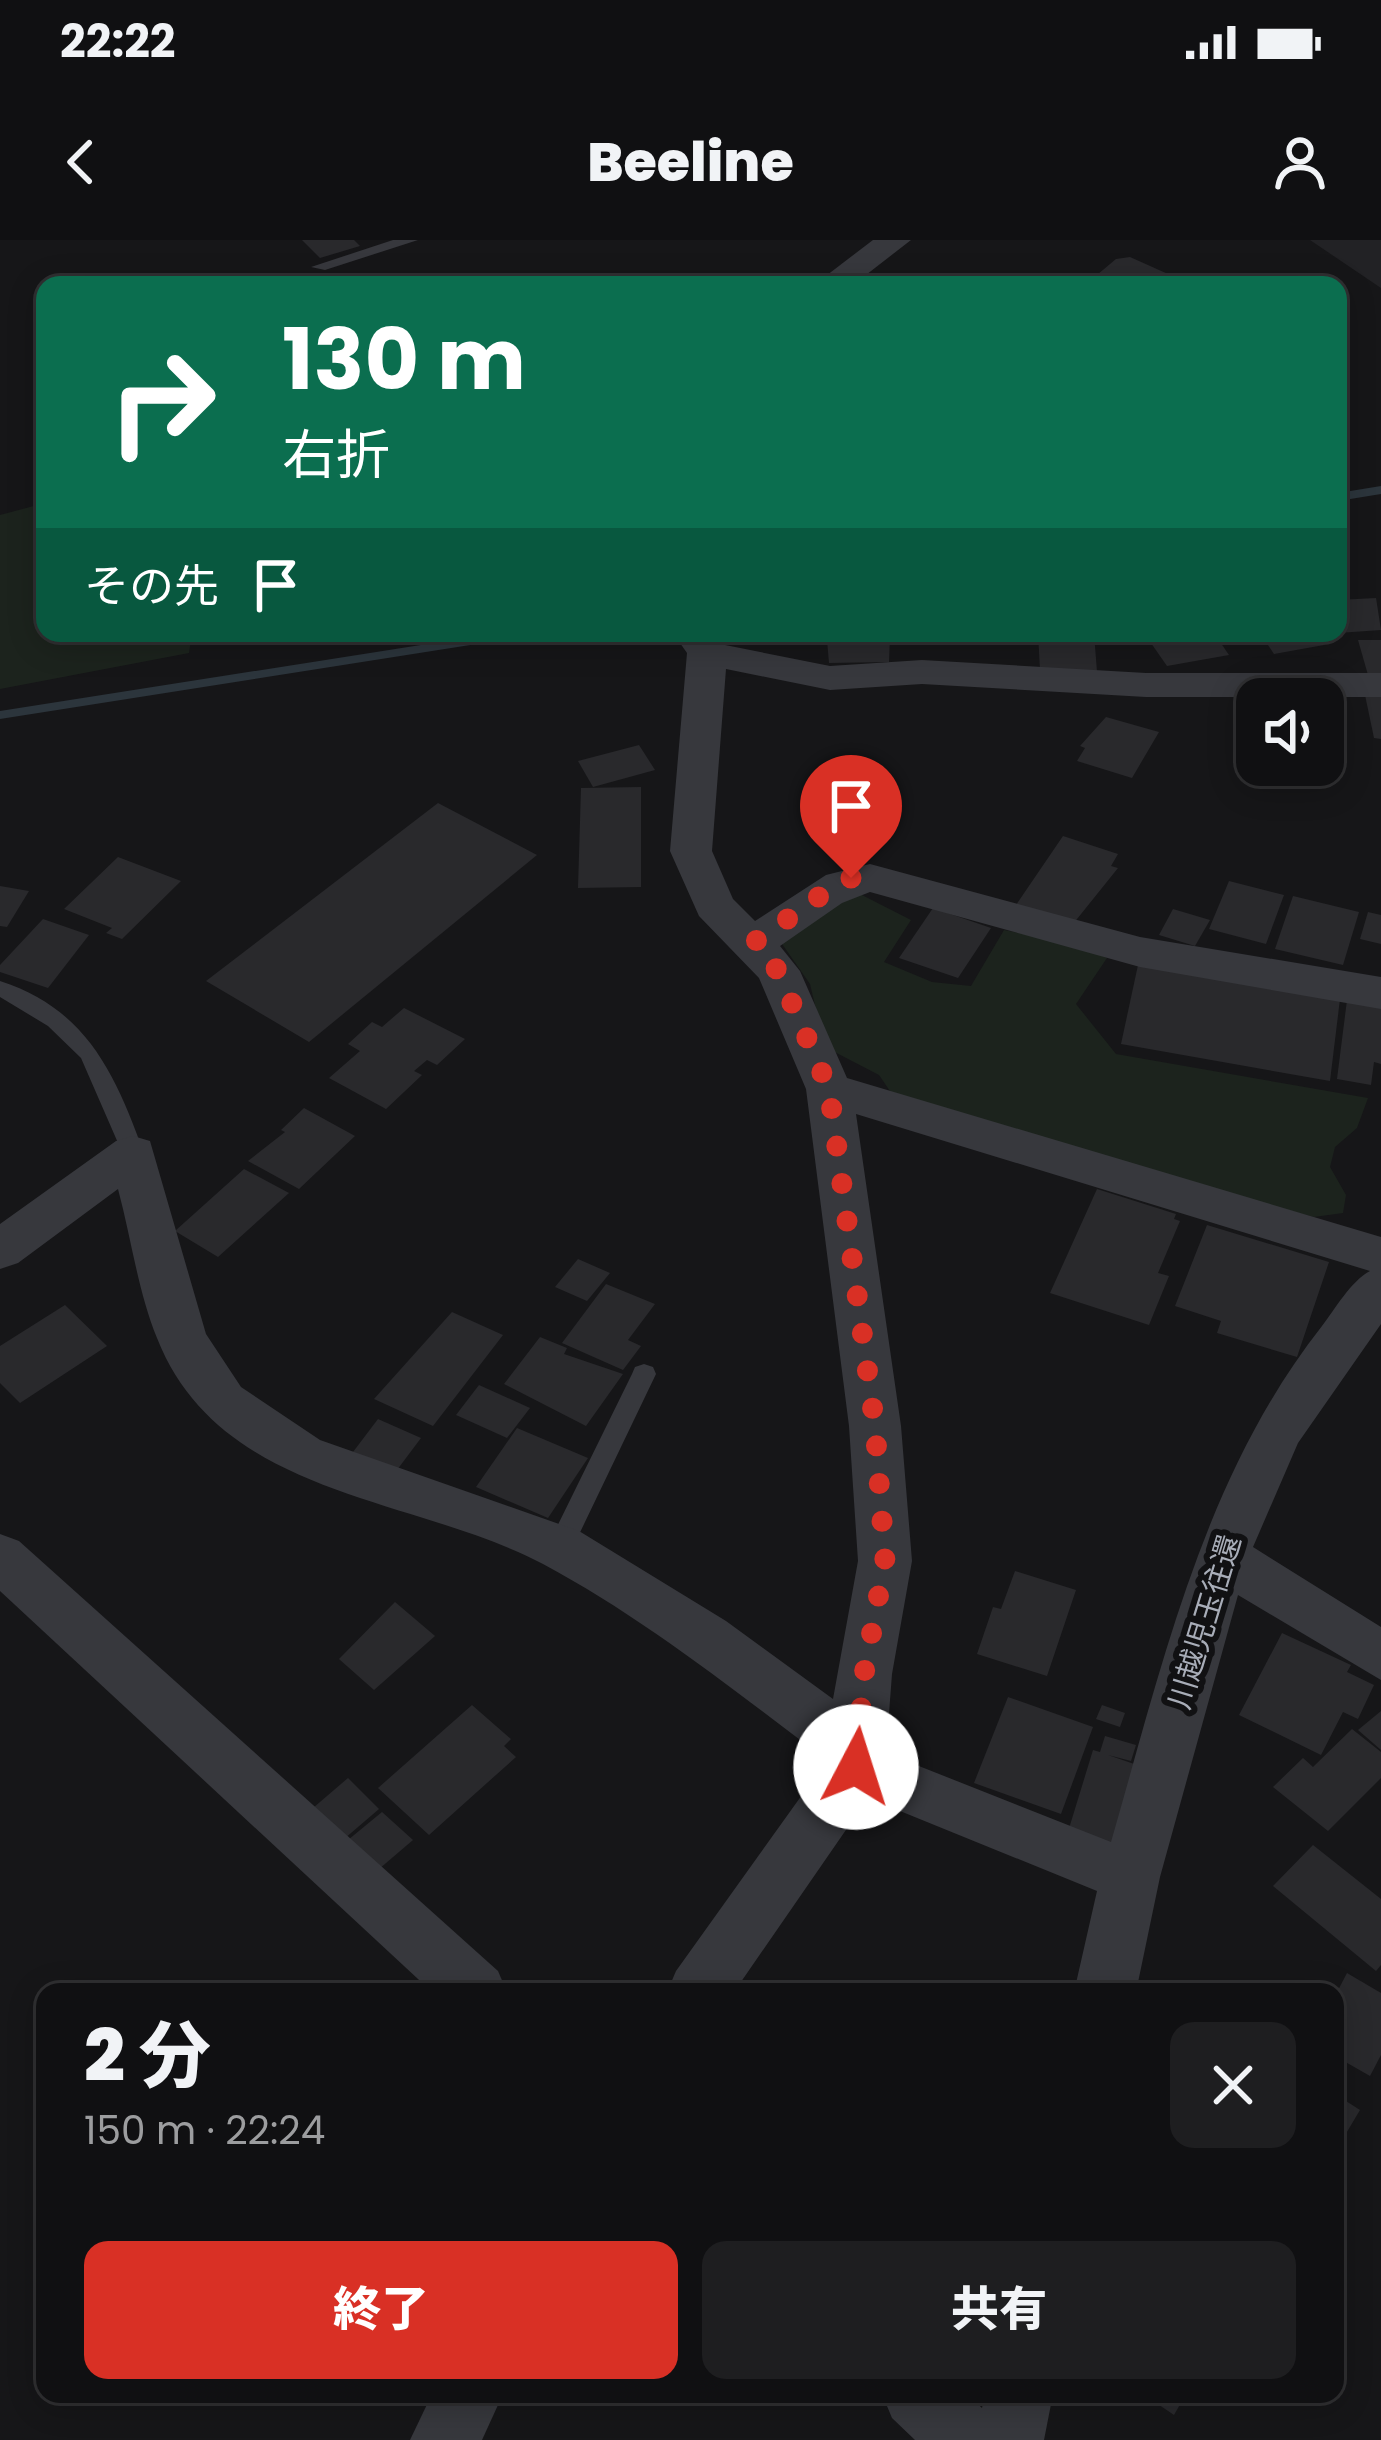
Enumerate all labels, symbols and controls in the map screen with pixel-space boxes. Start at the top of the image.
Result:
text: 22:22 [60,10,176,73]
text: Beeline [587,124,794,200]
icon: back [48,129,114,195]
icon: person [1267,129,1333,195]
text: 130 m [282,301,526,418]
icon: right [84,324,240,480]
text: 右折 [282,417,390,493]
icon: arrive [243,552,309,618]
text: その先 [84,555,219,618]
map controls [1236,678,1344,786]
button: sound [1236,678,1344,786]
pin [800,755,902,878]
icon: arrive [818,773,884,839]
street label: 川越児玉往還 [1158,1530,1251,1714]
position arrow [793,1704,919,1830]
text: 2 分 [84,2005,211,2106]
button: close [1170,2022,1296,2148]
text: 150 m · 22:24 [84,2103,325,2158]
button: 終了 [84,2241,678,2379]
button: 共有 [702,2241,1296,2379]

